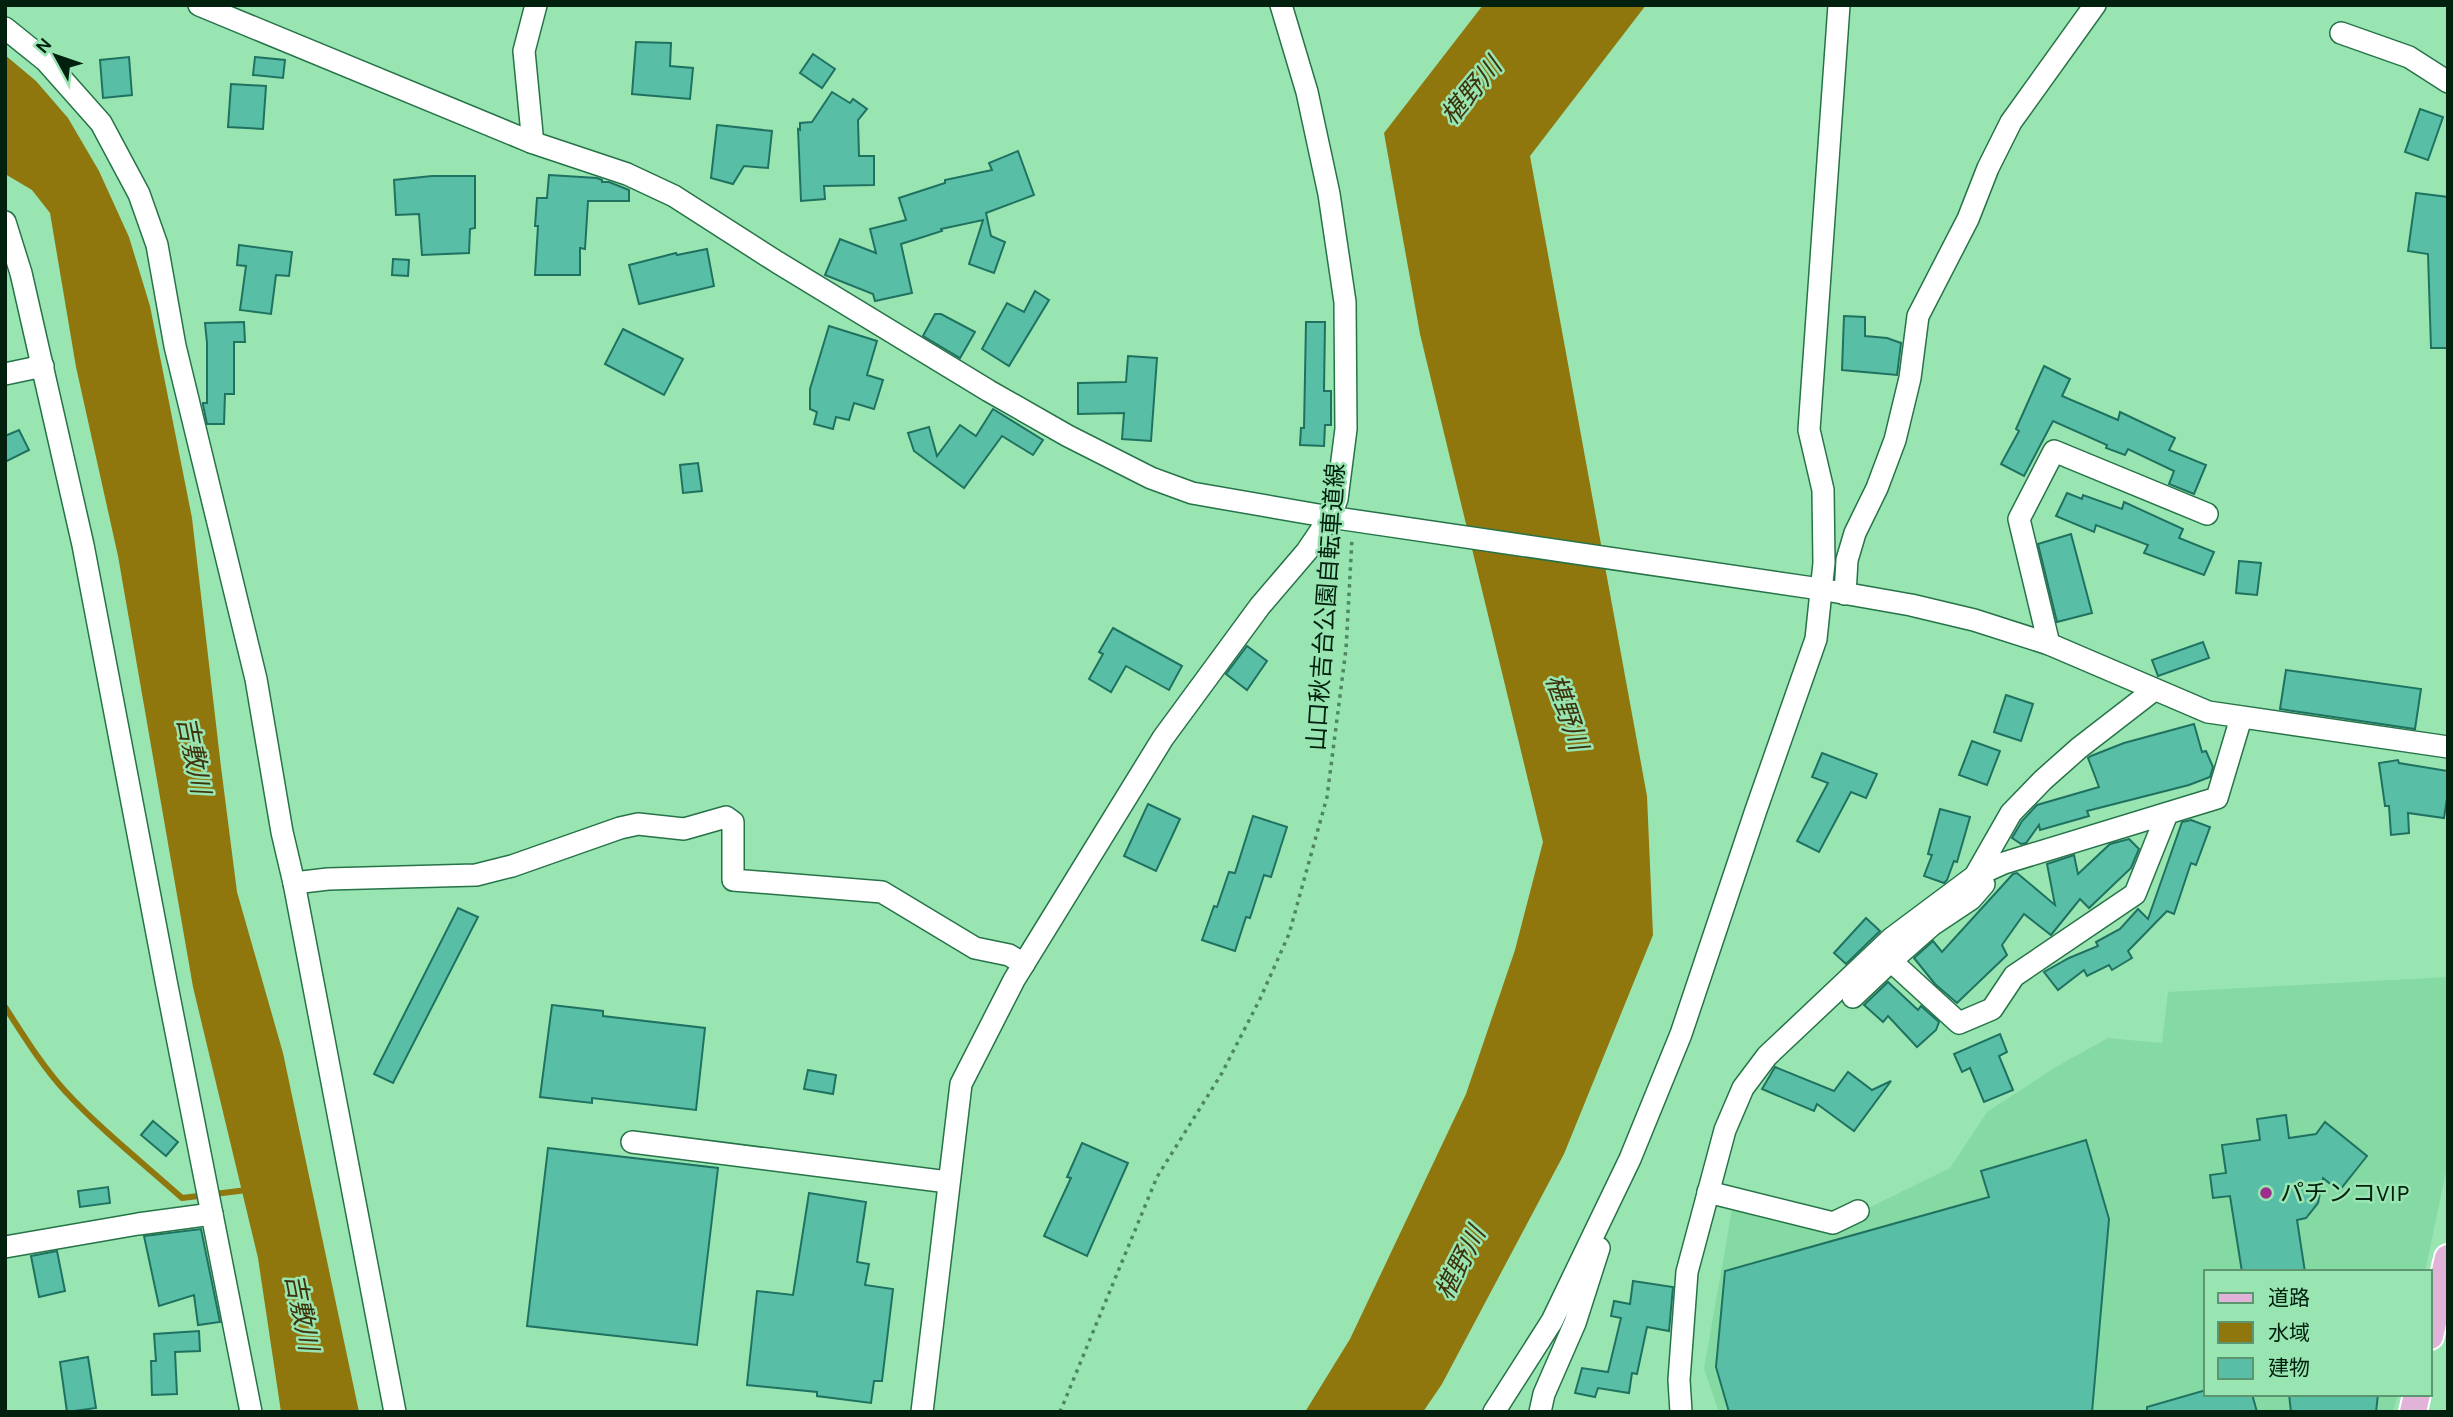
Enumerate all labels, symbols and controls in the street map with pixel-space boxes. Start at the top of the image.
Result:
north arrow [21,21,91,91]
text: N [31,33,57,58]
water label: 椹野川 [1434,49,1510,131]
street label: 山口秋吉台公園自転車道線 [1302,462,1350,752]
water label: 椹野川 [1539,670,1595,757]
water label: 吉敷川 [171,714,217,799]
place label: パチンコVIP [2280,1179,2410,1207]
marker: パチンコVIP [2258,1185,2274,1201]
water label: 椹野川 [1429,1219,1493,1305]
legend [2204,1270,2432,1396]
water label: 吉敷川 [279,1271,325,1356]
text: 道路 [2268,1286,2310,1310]
text: 水域 [2268,1321,2310,1345]
text: 建物 [2268,1356,2310,1380]

